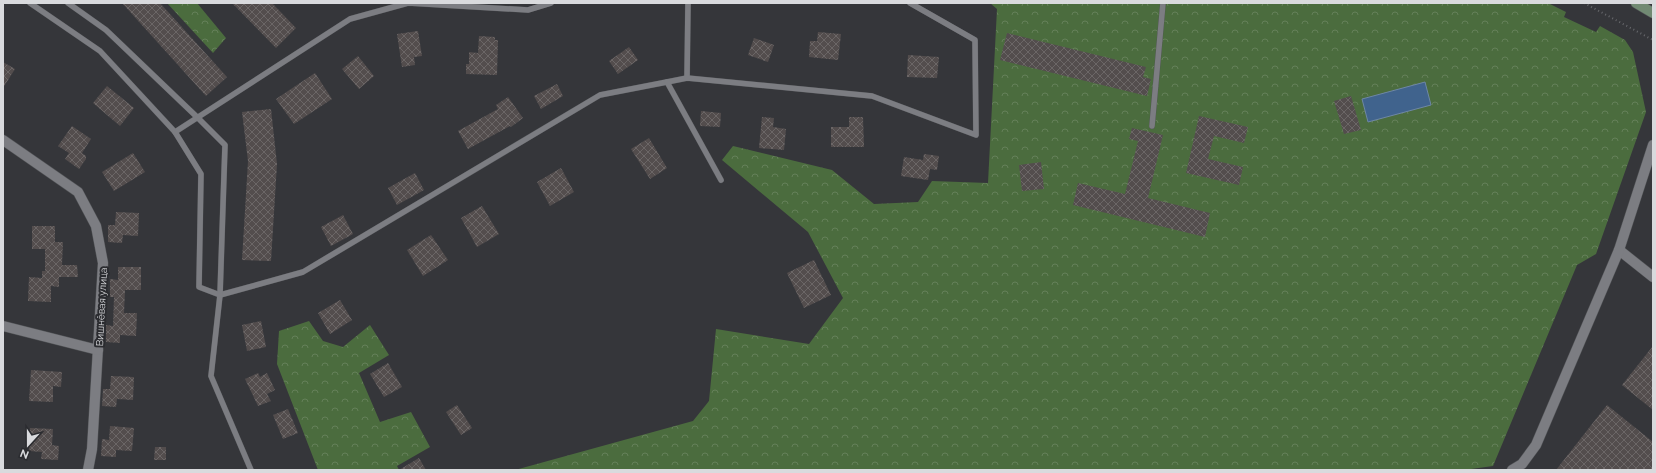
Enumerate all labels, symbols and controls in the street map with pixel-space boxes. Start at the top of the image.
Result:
street label: Вишнёвая улица [94,267,109,347]
north arrow [8,425,48,465]
text: N [18,446,31,461]

